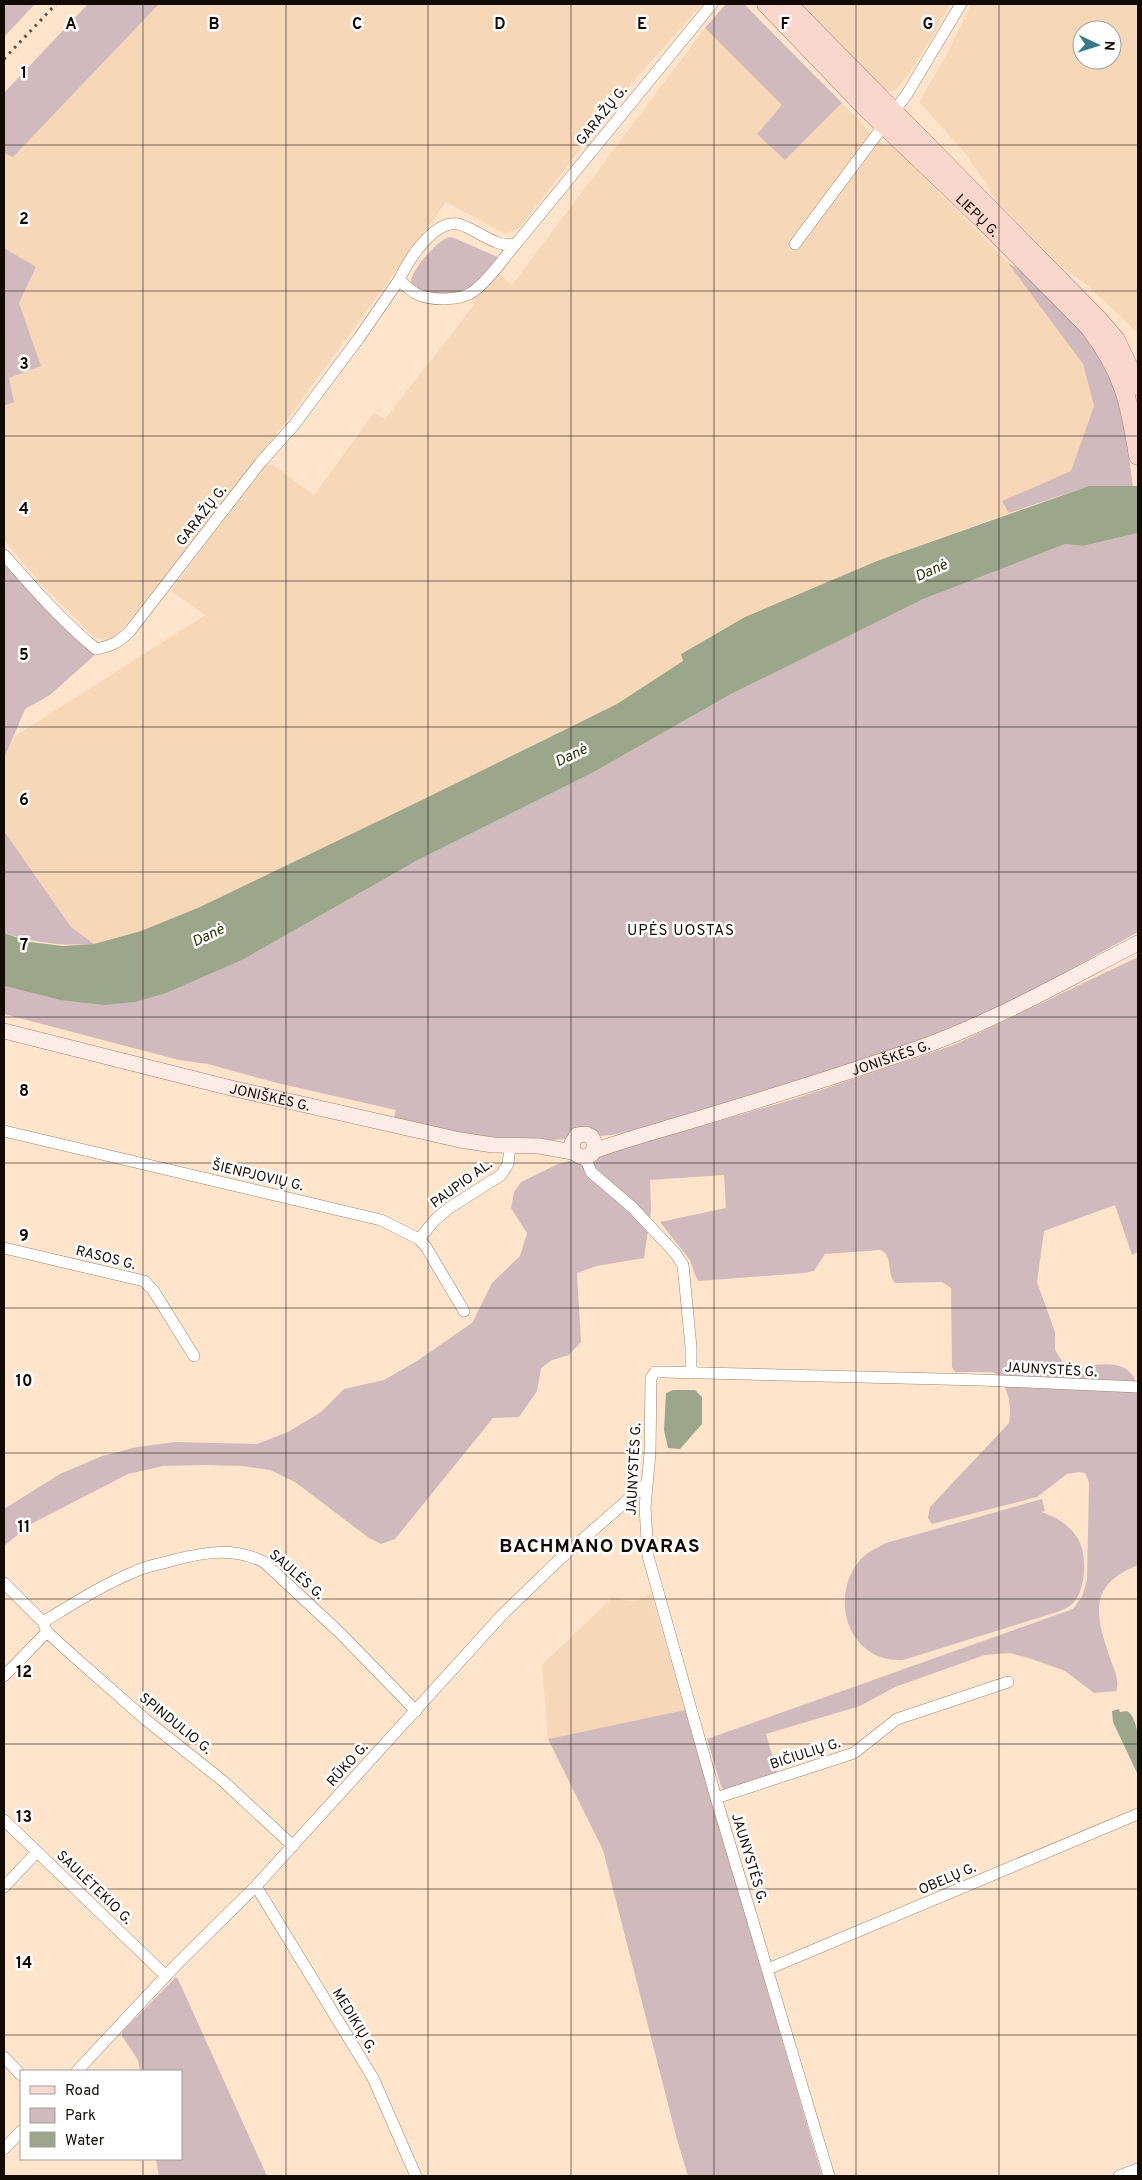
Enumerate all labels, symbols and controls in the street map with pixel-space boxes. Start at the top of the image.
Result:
text: A [65,15,77,35]
text: B [208,15,220,35]
text: C [352,15,362,35]
text: D [494,15,506,35]
text: E [637,15,647,35]
text: F [780,15,790,35]
text: G [923,15,933,35]
north arrow [1072,20,1122,70]
text: N [1100,40,1117,51]
text: 1 [21,64,27,84]
street label: GARAŽŲ G. [572,82,631,149]
street label: LIEPŲ G. [951,191,1002,241]
text: 2 [19,210,29,230]
text: 3 [19,355,29,375]
street label: GARAŽŲ G. [173,482,231,549]
text: 4 [19,500,29,520]
water label: Danė [912,556,951,587]
text: 5 [19,646,29,666]
water label: Danė [552,740,591,772]
text: 6 [19,791,29,811]
water label: Danė [189,920,228,952]
district label: UPĖS UOSTAS [627,921,735,941]
text: 7 [20,936,28,956]
street label: JONIŠKĖS G. [850,1038,933,1080]
street label: JONIŠKĖS G. [228,1081,312,1116]
text: 8 [19,1082,29,1102]
street label: PAUPIO AL. [428,1156,496,1212]
street label: ŠIENPJOVIŲ G. [210,1157,305,1195]
text: 9 [19,1227,29,1247]
street label: RASOS G. [74,1243,137,1274]
street label: JAUNYSTĖS G. [1004,1359,1098,1381]
text: 10 [16,1372,32,1392]
street label: JAUNYSTĖS G. [623,1422,645,1516]
text: 11 [18,1518,30,1538]
district label: BACHMANO DVARAS [499,1535,701,1559]
street label: SAULĖS G. [265,1546,328,1604]
text: 12 [16,1663,32,1683]
street label: SPINDULIO G. [135,1690,215,1759]
street label: BIČIULIŲ G. [768,1734,843,1774]
street label: RŪKO G. [324,1739,372,1791]
text: 13 [16,1808,32,1828]
street label: JAUNYSTĖS G. [727,1811,771,1905]
street label: SAULĖTEKIO G. [53,1847,136,1928]
street label: OBELŲ G. [916,1860,979,1899]
text: 14 [16,1954,32,1974]
street label: MEDIKIŲ G. [328,1986,379,2056]
legend [20,2070,182,2160]
text: Road [65,2082,100,2101]
text: Park [65,2107,96,2126]
text: Water [65,2132,105,2151]

